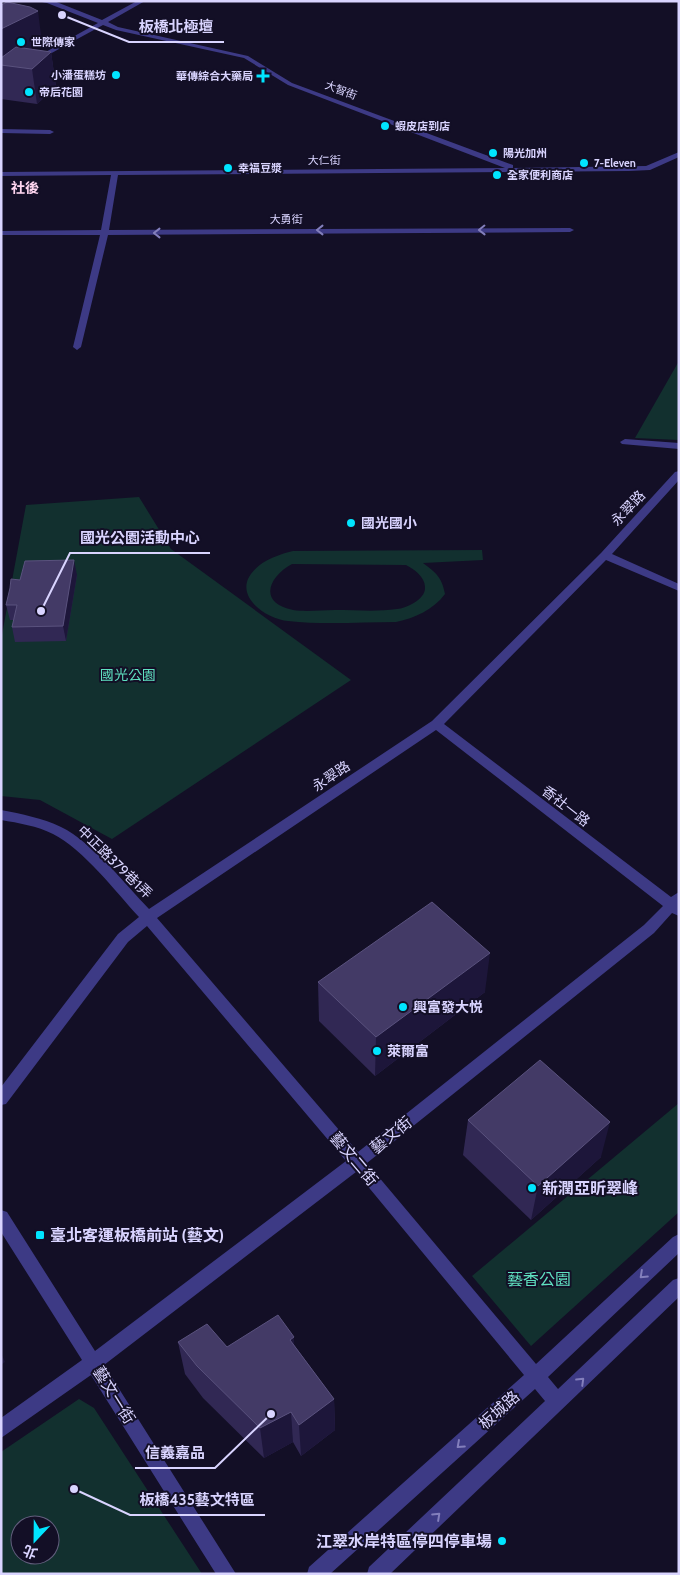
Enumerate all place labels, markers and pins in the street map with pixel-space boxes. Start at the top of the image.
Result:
callout: 板橋北極壇 [129,12,224,42]
place label: 世際傳家 [31,35,75,49]
marker: 世際傳家 [15,36,27,48]
place label: 小潘蛋糕坊 [51,68,106,82]
marker: 小潘蛋糕坊 [110,69,122,81]
place label: 華傳綜合大藥局 [176,69,253,83]
marker: 華傳綜合大藥局 [257,70,269,82]
place label: 帝后花園 [39,85,83,99]
marker: 帝后花園 [23,86,35,98]
place label: 蝦皮店到店 [395,119,450,133]
marker: 蝦皮店到店 [379,120,391,132]
place label: 陽光加州 [503,146,547,160]
marker: 陽光加州 [487,147,499,159]
place label: 7-Eleven [594,156,636,170]
marker: 7-Eleven [578,157,590,169]
place label: 幸福豆漿 [238,161,282,175]
marker: 幸福豆漿 [222,162,234,174]
place label: 全家便利商店 [507,168,573,182]
marker: 全家便利商店 [491,169,503,181]
place label: 國光國小 [361,514,417,532]
marker: 國光國小 [345,517,357,529]
callout: 國光公園活動中心 [70,523,210,553]
place label: 興富發大悦 [413,998,483,1016]
marker: 興富發大悦 [397,1001,409,1013]
place label: 萊爾富 [387,1042,429,1060]
marker: 萊爾富 [371,1045,383,1057]
place label: 新潤亞昕翠峰 [542,1179,638,1198]
marker: 新潤亞昕翠峰 [526,1182,538,1194]
place label: 臺北客運板橋前站 (藝文) [50,1226,224,1245]
marker: 臺北客運板橋前站 (藝文) [34,1229,46,1241]
callout: 信義嘉品 [135,1438,215,1468]
callout: 板橋435藝文特區 [130,1485,265,1515]
place label: 江翠水岸特區停四停車場 [316,1532,492,1551]
marker: 江翠水岸特區停四停車場 [496,1535,508,1547]

